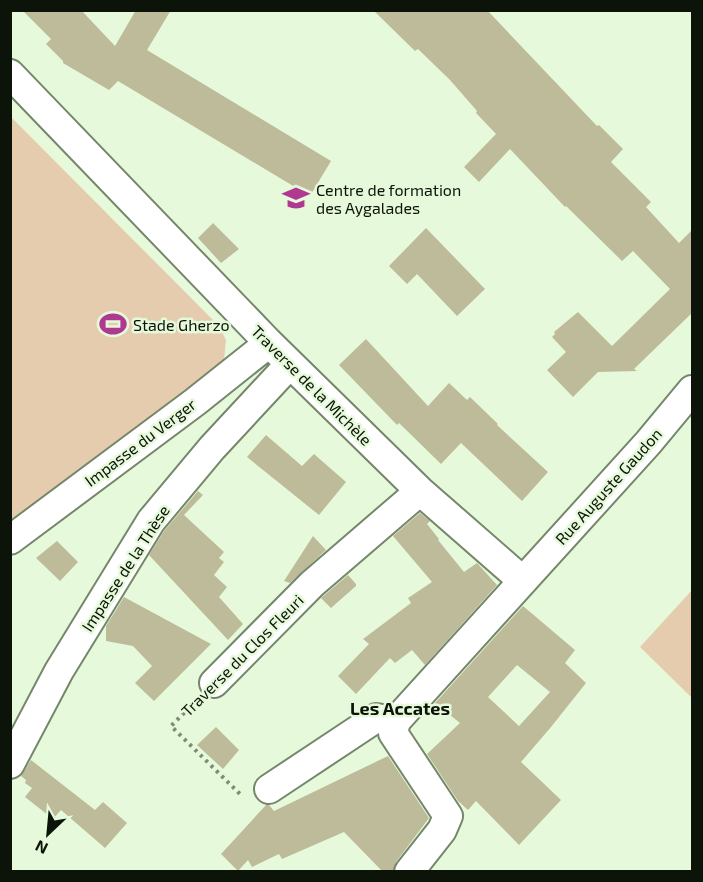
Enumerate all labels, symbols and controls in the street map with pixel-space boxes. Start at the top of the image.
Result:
place label: Centre de formation des Aygalades [316,180,461,217]
school or university icon: Centre de formation des Aygalades [281,183,311,213]
sports icon: Stade Gherzo [98,309,128,339]
place label: Stade Gherzo [133,315,230,334]
street label: Traverse de la Michèle [248,321,376,449]
street label: Impasse du Verger [81,394,200,490]
street label: Rue Auguste Gaudon [551,424,665,548]
street label: Impasse de la Thèse [77,501,173,635]
street label: Traverse du Clos Fleuri [177,590,307,720]
district label: Les Accates [350,697,450,719]
north arrow [18,804,78,864]
text: N [32,837,51,859]

